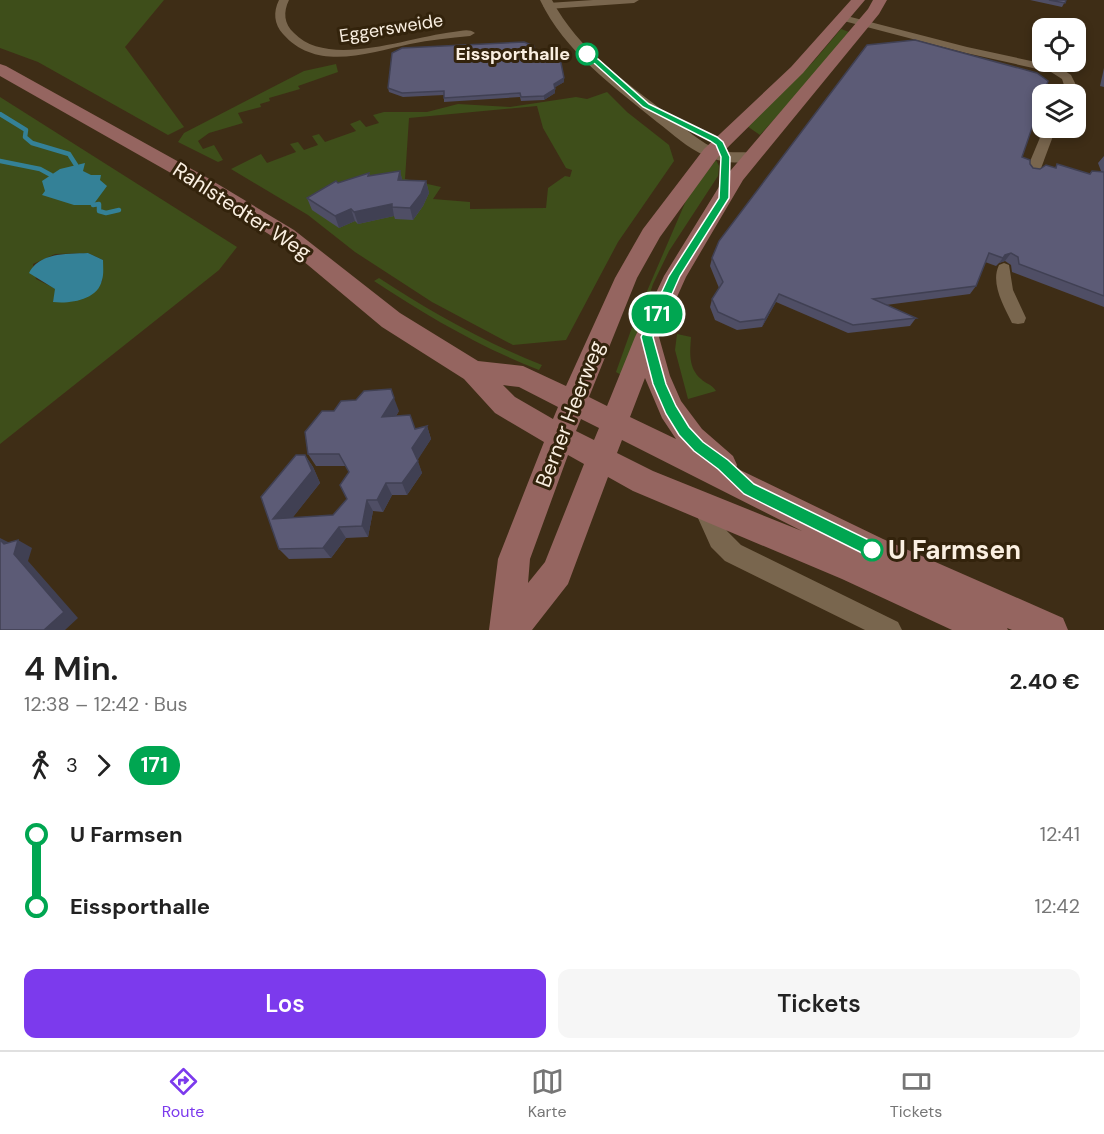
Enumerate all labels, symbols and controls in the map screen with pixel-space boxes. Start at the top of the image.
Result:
street label: Eggersweide [337,8,445,48]
map controls [1032,18,1086,138]
button: locate [1032,18,1086,72]
place label: Eissporthalle [455,42,570,66]
marker: Eissporthalle [576,43,598,65]
button: layers [1032,84,1086,138]
street label: Rahlstedter Weg [167,156,317,266]
line badge: 171 [622,294,692,334]
text: 171 [644,300,670,328]
street label: Berner Heerweg [529,336,611,491]
place label: U Farmsen [888,533,1021,567]
marker: U Farmsen [861,539,883,561]
text: 4 Min. [24,647,118,690]
text: 2.40 € [1009,667,1080,696]
text: 12:38 – 12:42 · Bus [24,691,187,717]
icon: walk [24,749,57,782]
icon: forward [87,749,120,782]
text: 171 [141,751,168,779]
text: 3 [66,752,78,778]
text: U Farmsen [70,820,183,849]
text: 12:41 [1040,821,1080,847]
text: Eissporthalle [70,892,210,921]
text: 12:42 [1035,893,1080,919]
button: Los [24,969,546,1038]
button: Tickets [558,969,1080,1038]
tab: Route [162,1065,204,1122]
tab: Karte [528,1065,566,1122]
tab: Tickets [890,1065,942,1122]

